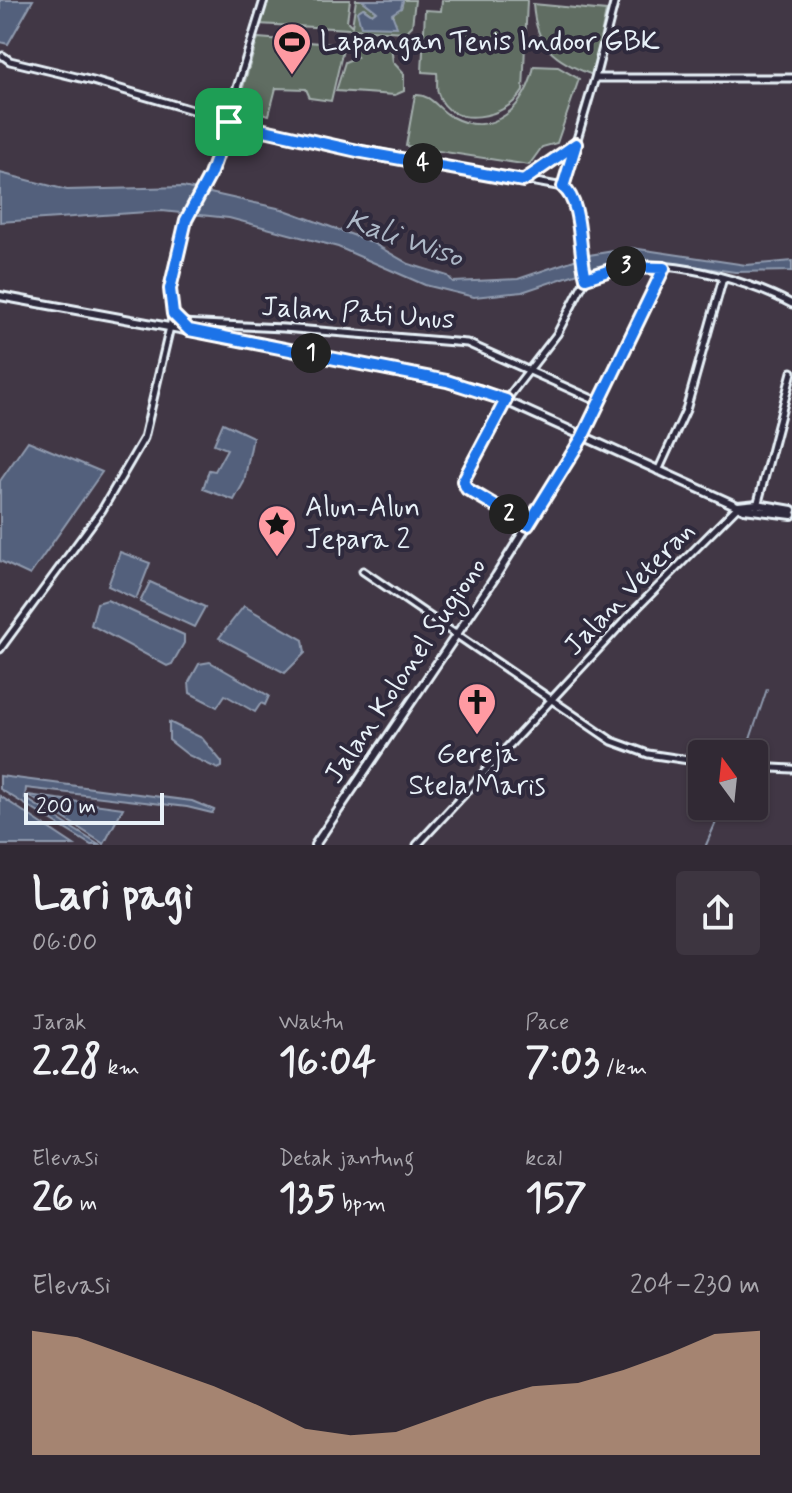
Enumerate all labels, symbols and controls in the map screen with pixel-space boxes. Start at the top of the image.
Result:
sports icon: Lapangan Tenis Indoor GBK [271,21,313,76]
place label: Lapangan Tenis Indoor GBK [320,24,660,61]
pin [195,88,263,156]
icon: arrive [207,100,251,144]
pin: 4 [403,143,443,183]
text: 4 [417,149,429,177]
water label: Kali Wiso [340,201,469,278]
pin: 3 [606,246,646,286]
text: 3 [621,252,631,280]
street label: Jalan Pati Unus [260,289,456,339]
pin: 1 [291,333,331,373]
text: 1 [306,339,316,367]
place label: Alun-Alun Jepara 2 [305,490,420,559]
pin: 2 [489,494,529,534]
text: 2 [504,500,514,528]
place icon: Alun-Alun Jepara 2 [256,503,298,558]
street label: Jalan Veteran [556,514,704,664]
street label: Jalan Kolonel Sugiono [316,551,497,793]
church icon: Gereja Stela Maris [456,681,498,736]
place label: Gereja Stela Maris [409,736,545,805]
north arrow [688,740,768,820]
map controls [688,740,768,820]
scale bar [24,789,164,825]
text: 200 m [36,793,96,821]
text: Lari pagi [32,867,193,925]
button: share [676,871,760,955]
text: 06:00 [32,926,97,960]
text: Jarak [32,1009,86,1037]
text: Waktu [279,1009,344,1037]
text: Pace [525,1009,569,1037]
text: 2.28 [32,1037,101,1089]
text: 16:04 [279,1037,376,1089]
text: 7:03 [525,1037,600,1089]
text: km [101,1054,140,1082]
text: /km [600,1054,647,1082]
text: Elevasi [32,1145,98,1173]
text: Detak jantung [279,1145,414,1173]
text: kcal [525,1145,562,1173]
text: 26 [32,1173,74,1225]
text: 135 [279,1173,336,1225]
text: 157 [525,1173,587,1225]
text: m [74,1190,97,1218]
text: bpm [336,1190,386,1218]
text: Elevasi [32,1269,111,1303]
text: 204–230 m [630,1269,760,1303]

